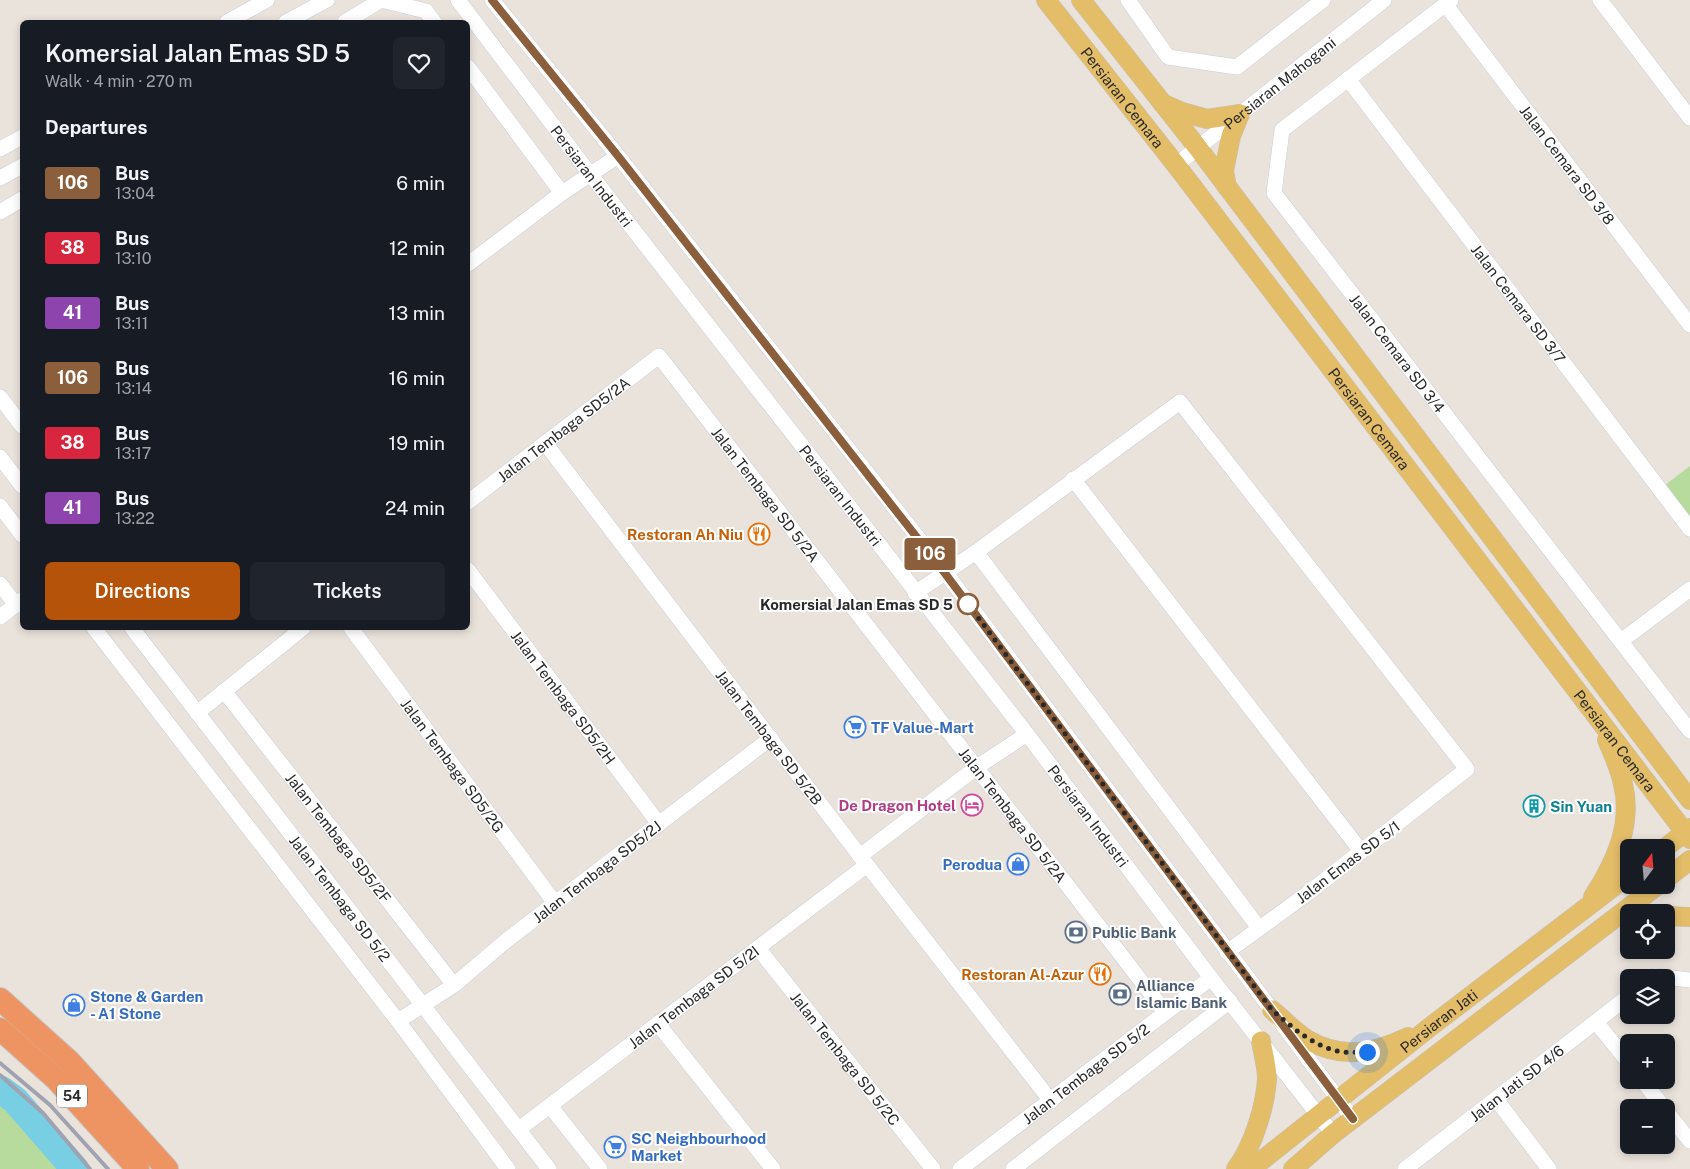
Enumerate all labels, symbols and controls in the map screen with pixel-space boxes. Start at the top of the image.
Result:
street label: Persiaran Mahogani [1220,33,1339,133]
button: heart [393,37,445,89]
text: Komersial Jalan Emas SD 5 [45,39,350,67]
street label: Persiaran Cemara [1078,44,1168,151]
text: Walk · 4 min · 270 m [45,72,192,91]
street label: Jalan Cemara SD 3/8 [1517,102,1618,227]
text: Departures [45,116,148,138]
street label: Persiaran Industri [548,122,636,230]
text: Bus [115,162,149,184]
text: 106 [57,172,88,193]
text: 6 min [396,172,445,194]
text: 13:04 [115,184,155,203]
text: Bus [115,227,149,249]
text: 38 [61,237,85,258]
text: 12 min [389,237,445,259]
street label: Jalan Cemara SD 3/7 [1468,241,1569,366]
text: 13:10 [115,249,152,268]
street label: Jalan Cemara SD 3/4 [1347,290,1449,416]
text: Bus [115,292,149,314]
text: 41 [63,302,82,323]
text: 13 min [388,302,445,324]
text: 13:11 [115,314,148,333]
text: Bus [115,357,149,379]
street label: Persiaran Cemara [1325,364,1414,473]
text: 106 [57,367,88,388]
text: 16 min [389,367,445,389]
street label: Jalan Tembaga SD5/2A [494,373,633,485]
text: 13:14 [115,379,152,398]
text: Bus [115,422,149,444]
street label: Jalan Tembaga SD 5/2A [708,424,823,565]
text: 38 [61,432,85,453]
text: 19 min [389,432,445,454]
street label: Persiaran Industri [796,442,885,549]
text: 13:17 [115,444,151,463]
text: Bus [115,487,149,509]
text: 41 [63,497,82,518]
text: 24 min [385,497,445,519]
text: 13:22 [115,509,155,528]
restaurant icon: Restoran Ah Niu [747,522,771,546]
place label: Restoran Ah Niu [627,526,743,543]
line badge: 106 [901,538,959,570]
text: 106 [914,543,946,564]
button: Directions [45,562,240,620]
button: Tickets [250,562,445,620]
marker: Komersial Jalan Emas SD 5 [957,593,979,615]
place label: Komersial Jalan Emas SD 5 [760,596,953,613]
street label: Jalan Tembaga SD5/2H [508,627,619,767]
street label: Jalan Tembaga SD 5/2B [713,667,826,808]
street label: Persiaran Cemara [1571,686,1659,795]
street label: Jalan Tembaga SD5/2G [398,695,508,835]
supermarket icon: TF Value-Mart [843,715,867,739]
place label: TF Value-Mart [871,719,974,736]
street label: Jalan Tembaga SD 5/2A [956,744,1070,886]
street label: Persiaran Industri [1045,761,1132,870]
street label: Jalan Tembaga SD5/2F [283,769,395,906]
hotel icon: De Dragon Hotel [960,793,984,817]
building icon: Sin Yuan [1522,794,1546,818]
place label: De Dragon Hotel [838,797,956,814]
place label: Sin Yuan [1550,798,1612,815]
street label: Jalan Tembaga SD5/2J [529,817,664,926]
street label: Jalan Emas SD 5/1 [1293,817,1403,907]
street label: Jalan Tembaga SD 5/2 [286,832,394,965]
north arrow [1620,839,1675,894]
map controls [1620,839,1675,1154]
shop icon: Perodua [1006,852,1030,876]
place label: Perodua [942,856,1002,873]
button: locate [1620,904,1675,959]
bank icon: Public Bank [1064,920,1088,944]
place label: Public Bank [1092,924,1177,941]
street label: Jalan Tembaga SD 5/2I [625,942,762,1051]
restaurant icon: Restoran Al-Azur [1088,962,1112,986]
place label: Restoran Al-Azur [961,966,1084,983]
button: layers [1620,969,1675,1024]
place label: Alliance Islamic Bank [1136,977,1228,1011]
bank icon: Alliance Islamic Bank [1108,982,1132,1006]
street label: Persiaran Jati [1397,986,1480,1056]
place label: Stone & Garden - A1 Stone [90,988,204,1022]
street label: Jalan Tembaga SD 5/2C [788,989,903,1129]
shop icon: Stone & Garden - A1 Stone [62,993,86,1017]
street label: Jalan Tembaga SD 5/2 [1019,1020,1152,1127]
button: + [1620,1034,1675,1089]
your location [1355,1040,1380,1065]
street label: Jalan Jati SD 4/6 [1466,1041,1567,1124]
road number: 54 [57,1084,87,1108]
button: − [1620,1099,1675,1154]
place label: SC Neighbourhood Market [631,1130,766,1164]
supermarket icon: SC Neighbourhood Market [603,1135,627,1159]

